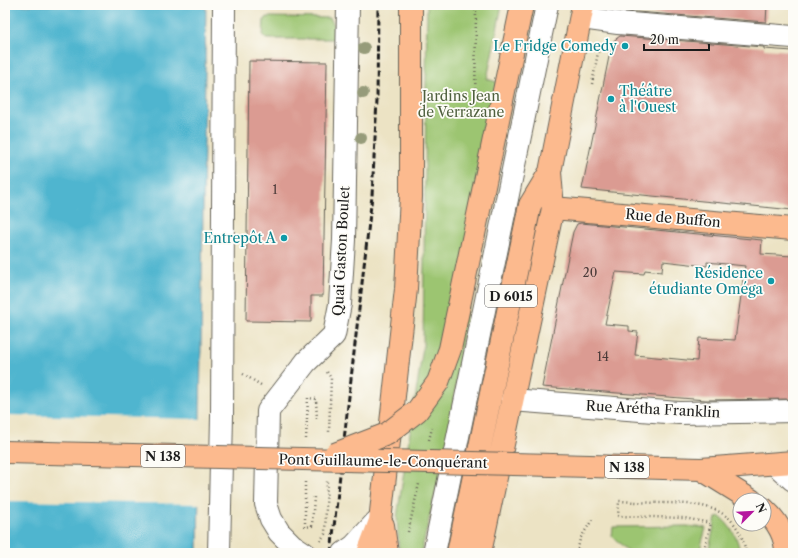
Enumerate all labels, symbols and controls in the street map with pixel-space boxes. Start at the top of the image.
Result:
scale bar [644,26,709,52]
text: 20 m [650,32,679,47]
place label: Le Fridge Comedy [493,37,617,55]
marker: Le Fridge Comedy [620,41,630,51]
place label: Théâtre à l'Ouest [619,82,676,116]
park label: Jardins Jean de Verrazane [418,87,504,121]
marker: Théâtre à l'Ouest [606,94,616,104]
house number: 1 [272,182,278,197]
street label: Quai Gaston Boulet [329,185,353,317]
street label: Rue de Buffon [625,205,722,231]
place label: Entrepôt A [203,229,277,247]
marker: Entrepôt A [279,233,289,243]
place label: Résidence étudiante Oméga [649,264,764,298]
house number: 20 [583,265,597,280]
marker: Résidence étudiante Oméga [766,276,776,286]
road number: D 6015 [485,285,537,307]
house number: 14 [597,349,609,364]
street label: Rue Arétha Franklin [585,396,721,422]
road number: N 138 [141,445,185,467]
street label: Pont Guillaume-le-Conquérant [278,450,488,472]
road number: N 138 [605,456,649,478]
north arrow [732,492,772,532]
text: N [753,501,770,516]

